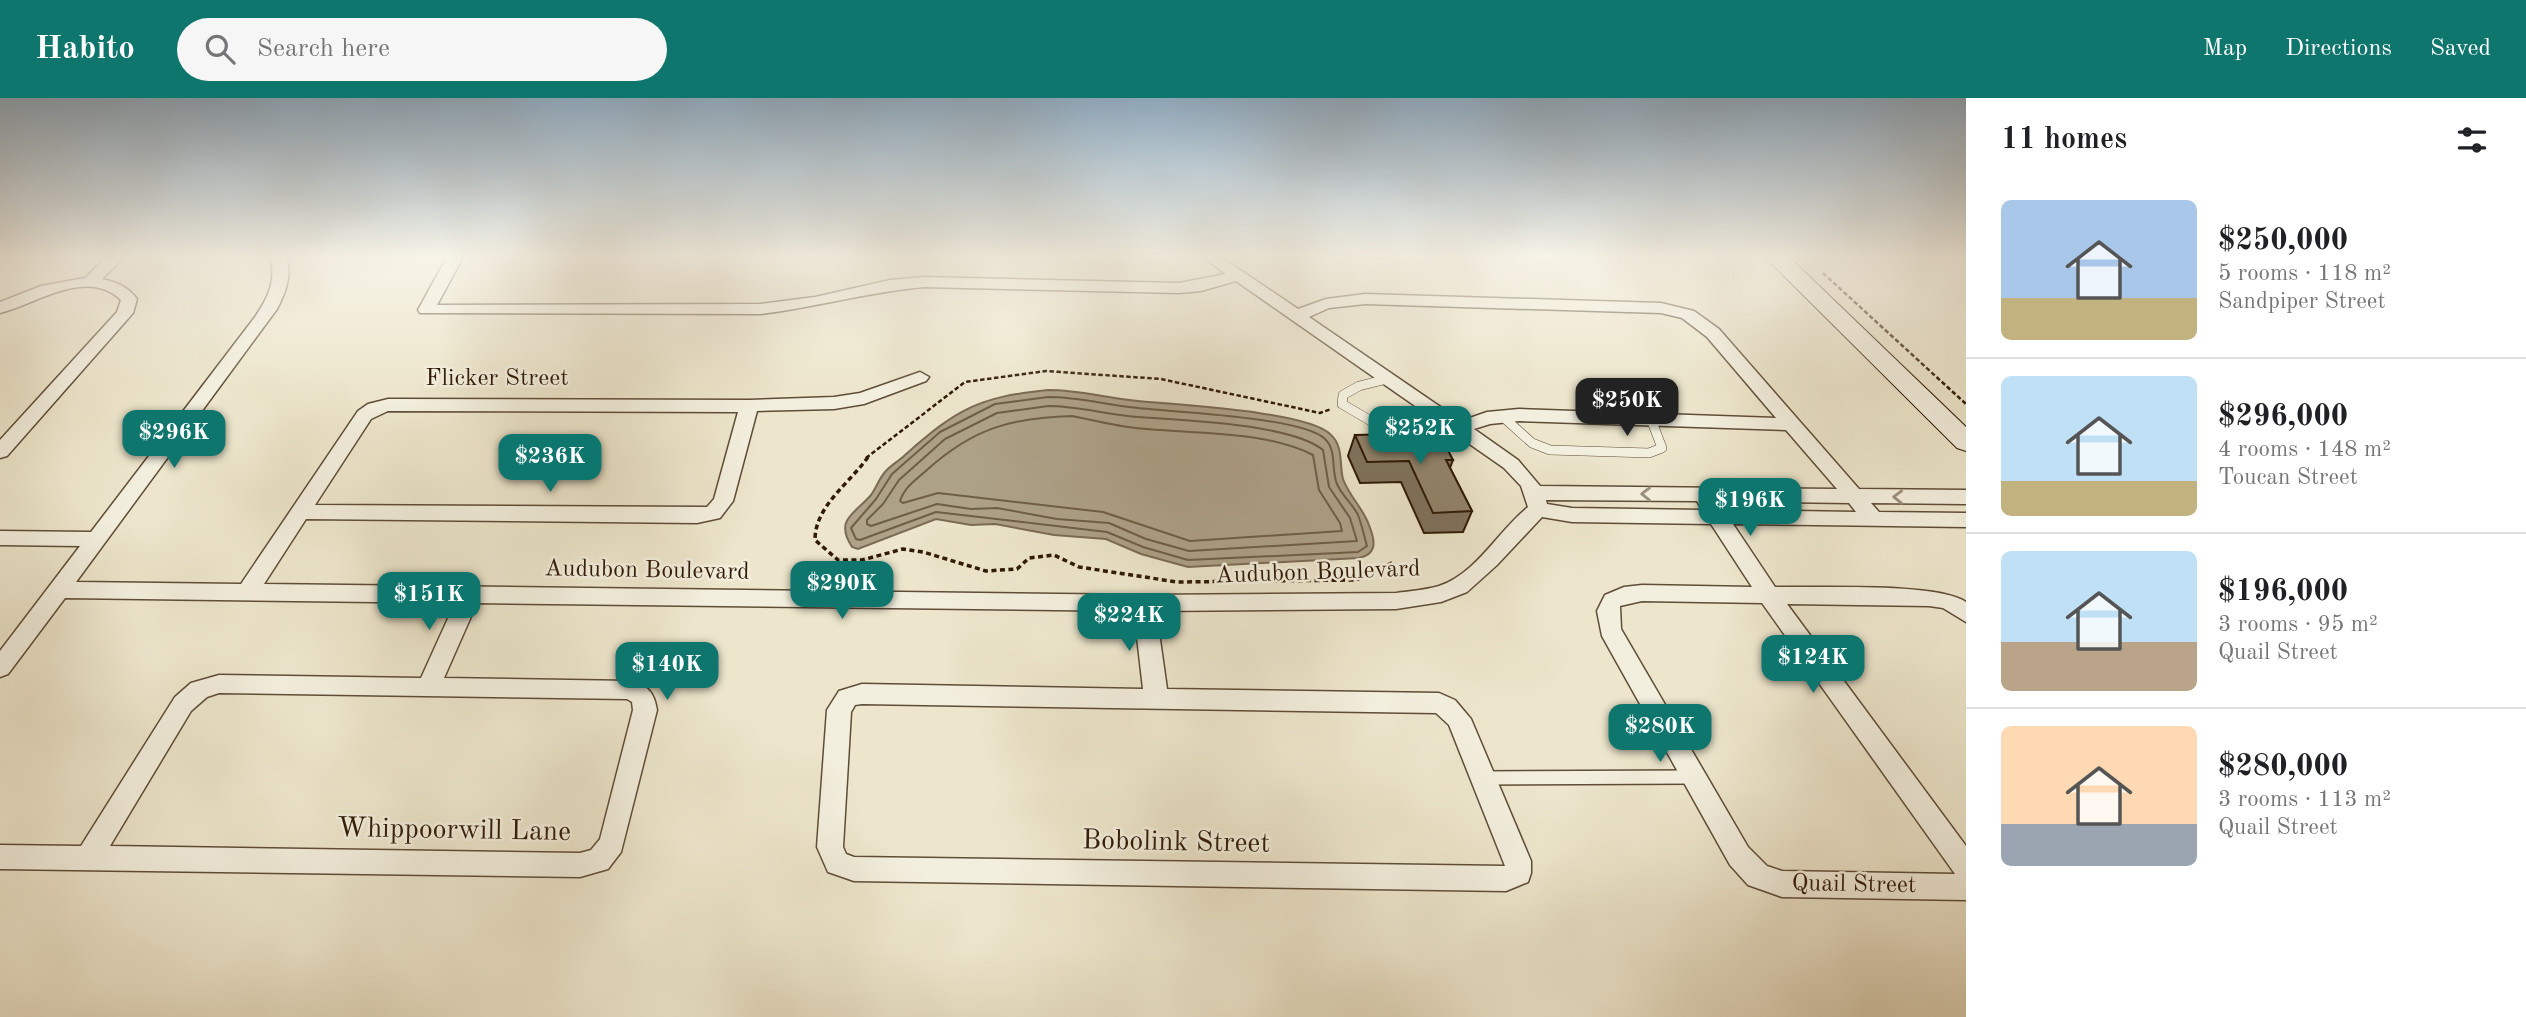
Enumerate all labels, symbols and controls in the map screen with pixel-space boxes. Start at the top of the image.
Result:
search box [177,18,667,81]
icon: search [201,30,239,68]
text: Habito [35,33,135,66]
text: Search here [257,36,390,62]
text: Map [2203,37,2247,61]
text: Directions [2285,37,2392,61]
text: Saved [2430,37,2491,61]
icon: filters [2453,121,2491,159]
text: 11 homes [2001,125,2127,155]
text: $250,000 [2218,226,2348,256]
icon: home [2057,228,2141,312]
text: 5 rooms · 118 m² [2218,262,2391,285]
text: Sandpiper Street [2218,290,2386,313]
street label: Flicker Street [425,367,569,391]
pin: $250K [1578,378,1676,438]
text: $250K [1591,389,1663,412]
text: $296,000 [2218,402,2348,432]
icon: home [2057,404,2141,488]
pin: $252K [1371,406,1469,466]
pin: $296K [125,410,223,470]
text: $252K [1384,417,1456,440]
text: $296K [138,421,210,444]
pin: $236K [501,434,599,494]
text: 4 rooms · 148 m² [2218,438,2391,461]
text: $236K [514,445,586,468]
text: Toucan Street [2218,466,2358,489]
pin: $196K [1701,478,1799,538]
one-way arrow [1640,486,1651,502]
text: $196K [1714,489,1786,512]
one-way arrow [1892,489,1903,504]
street label: Audubon Boulevard [544,557,750,585]
street label: Audubon Boulevard [1215,557,1421,589]
pin: $290K [793,561,891,621]
text: $290K [806,572,878,595]
pin: $151K [380,573,478,632]
text: $196,000 [2218,577,2348,607]
icon: home [2057,579,2141,663]
text: $151K [393,583,465,606]
pin: $224K [1080,594,1178,653]
text: $224K [1093,604,1165,627]
text: 3 rooms · 95 m² [2218,613,2378,636]
pin: $124K [1764,636,1862,695]
text: Quail Street [2218,641,2338,664]
pin: $140K [618,642,716,702]
text: $124K [1777,646,1849,669]
text: $140K [631,653,703,676]
pin: $280K [1611,704,1709,764]
text: $280K [1624,715,1696,738]
text: $280,000 [2218,752,2348,782]
icon: home [2057,754,2141,838]
text: 3 rooms · 113 m² [2218,788,2391,811]
street label: Whippoorwill Lane [337,815,571,847]
text: Quail Street [2218,816,2338,839]
street label: Bobolink Street [1082,827,1270,859]
street label: Quail Street [1791,872,1917,898]

